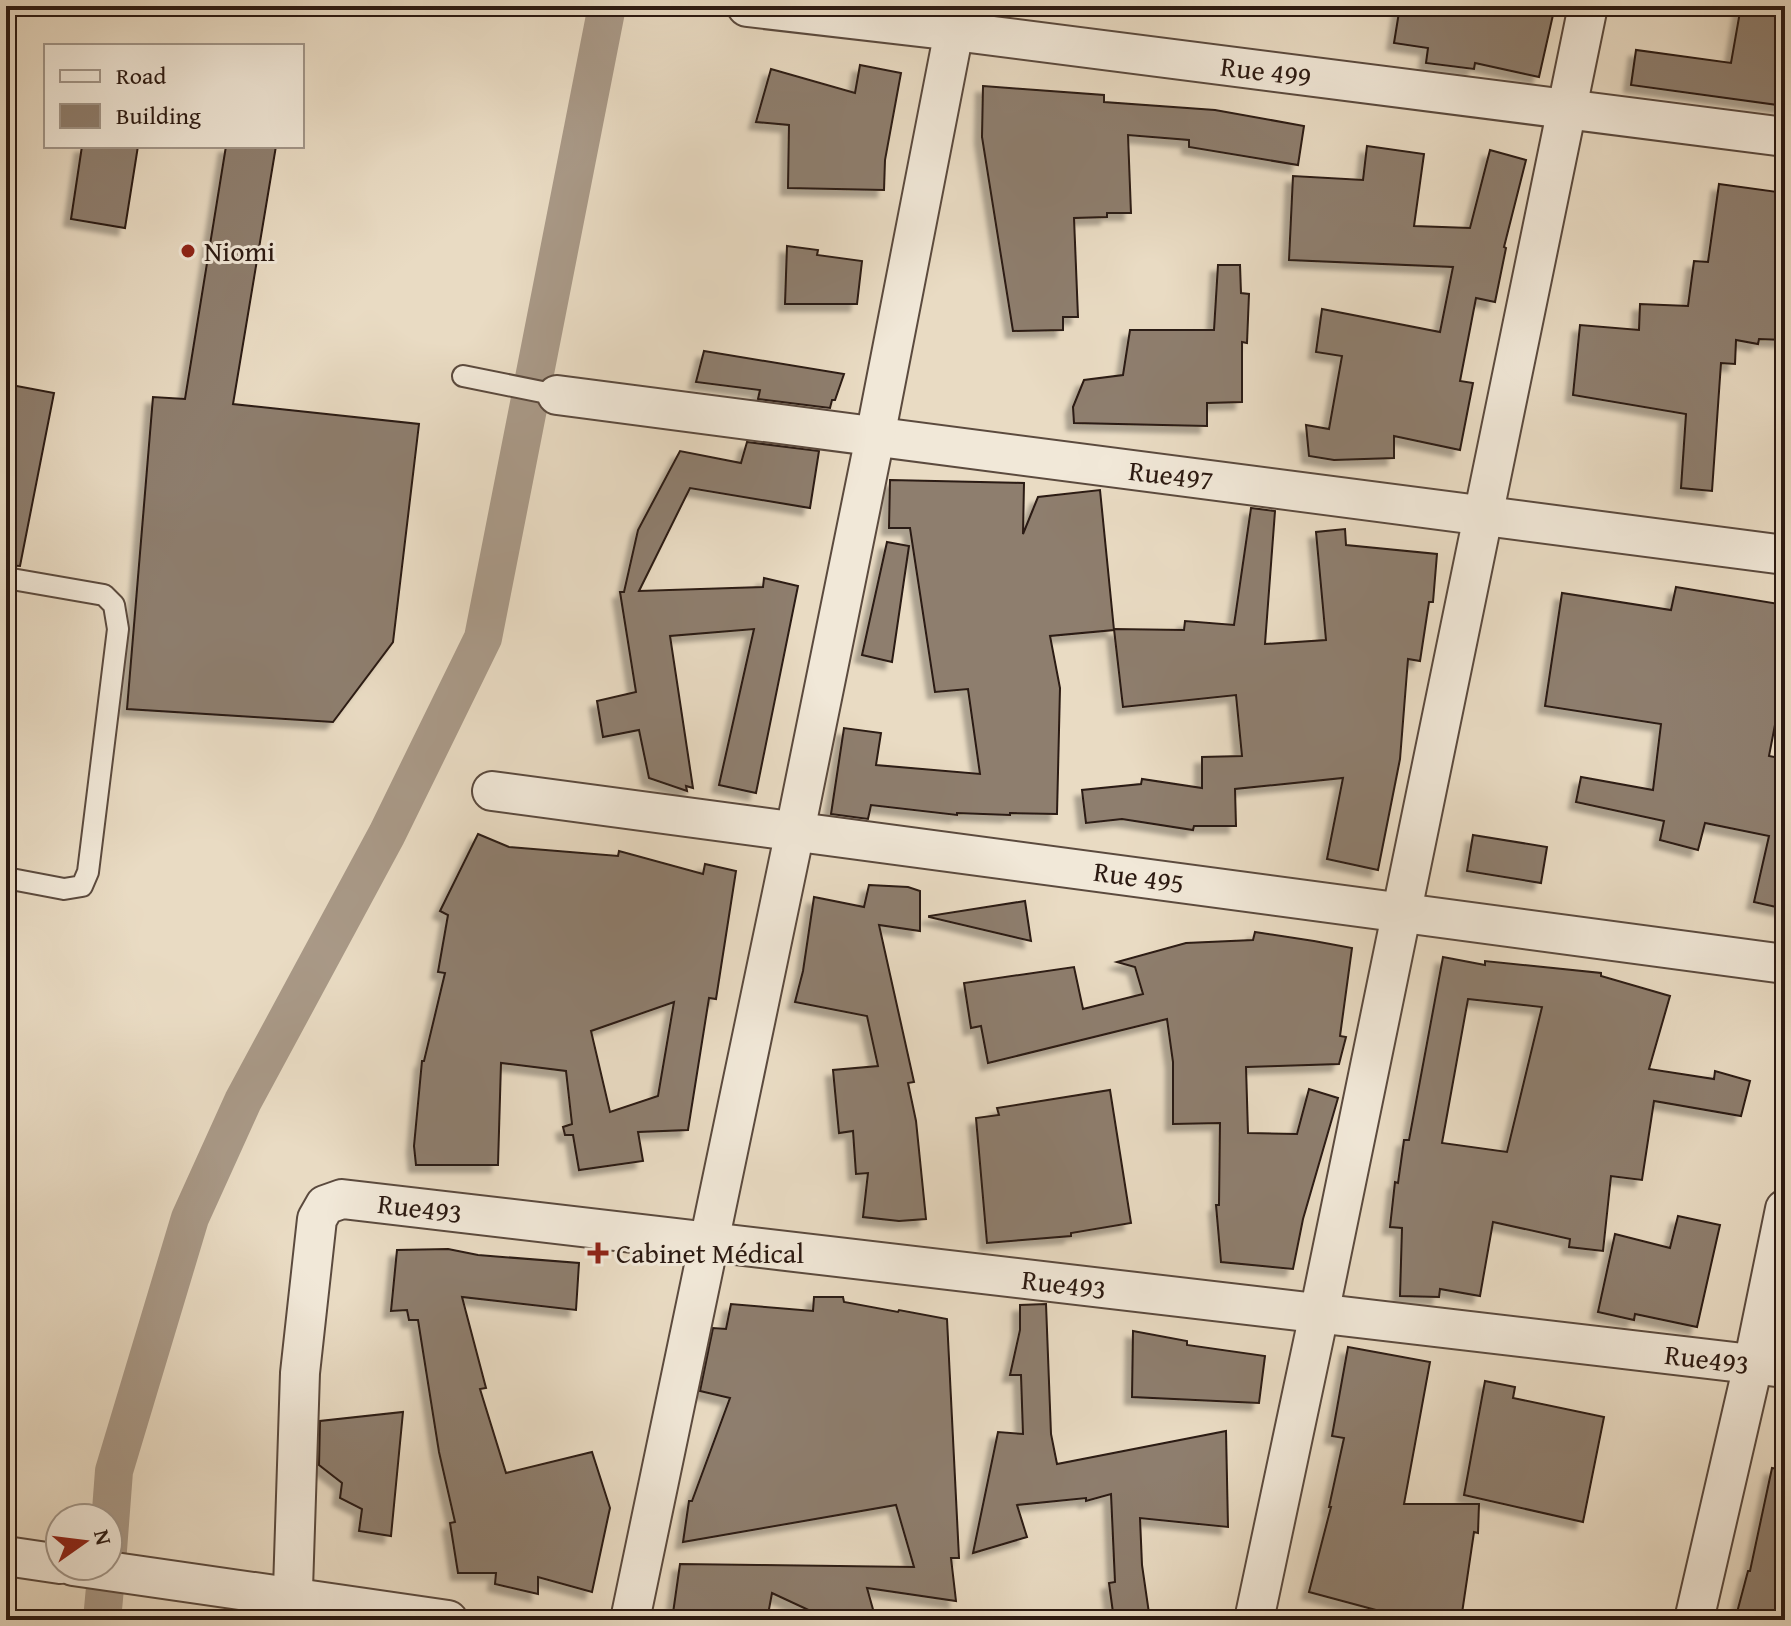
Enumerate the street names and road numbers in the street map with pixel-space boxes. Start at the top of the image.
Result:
street label: Rue 499 [1218,45,1314,96]
street label: Rue497 [1126,449,1216,500]
street label: Rue 495 [1091,850,1187,903]
street label: Rue493 [375,1182,465,1233]
street label: Rue493 [1019,1258,1109,1309]
street label: Rue493 [1662,1333,1752,1384]

